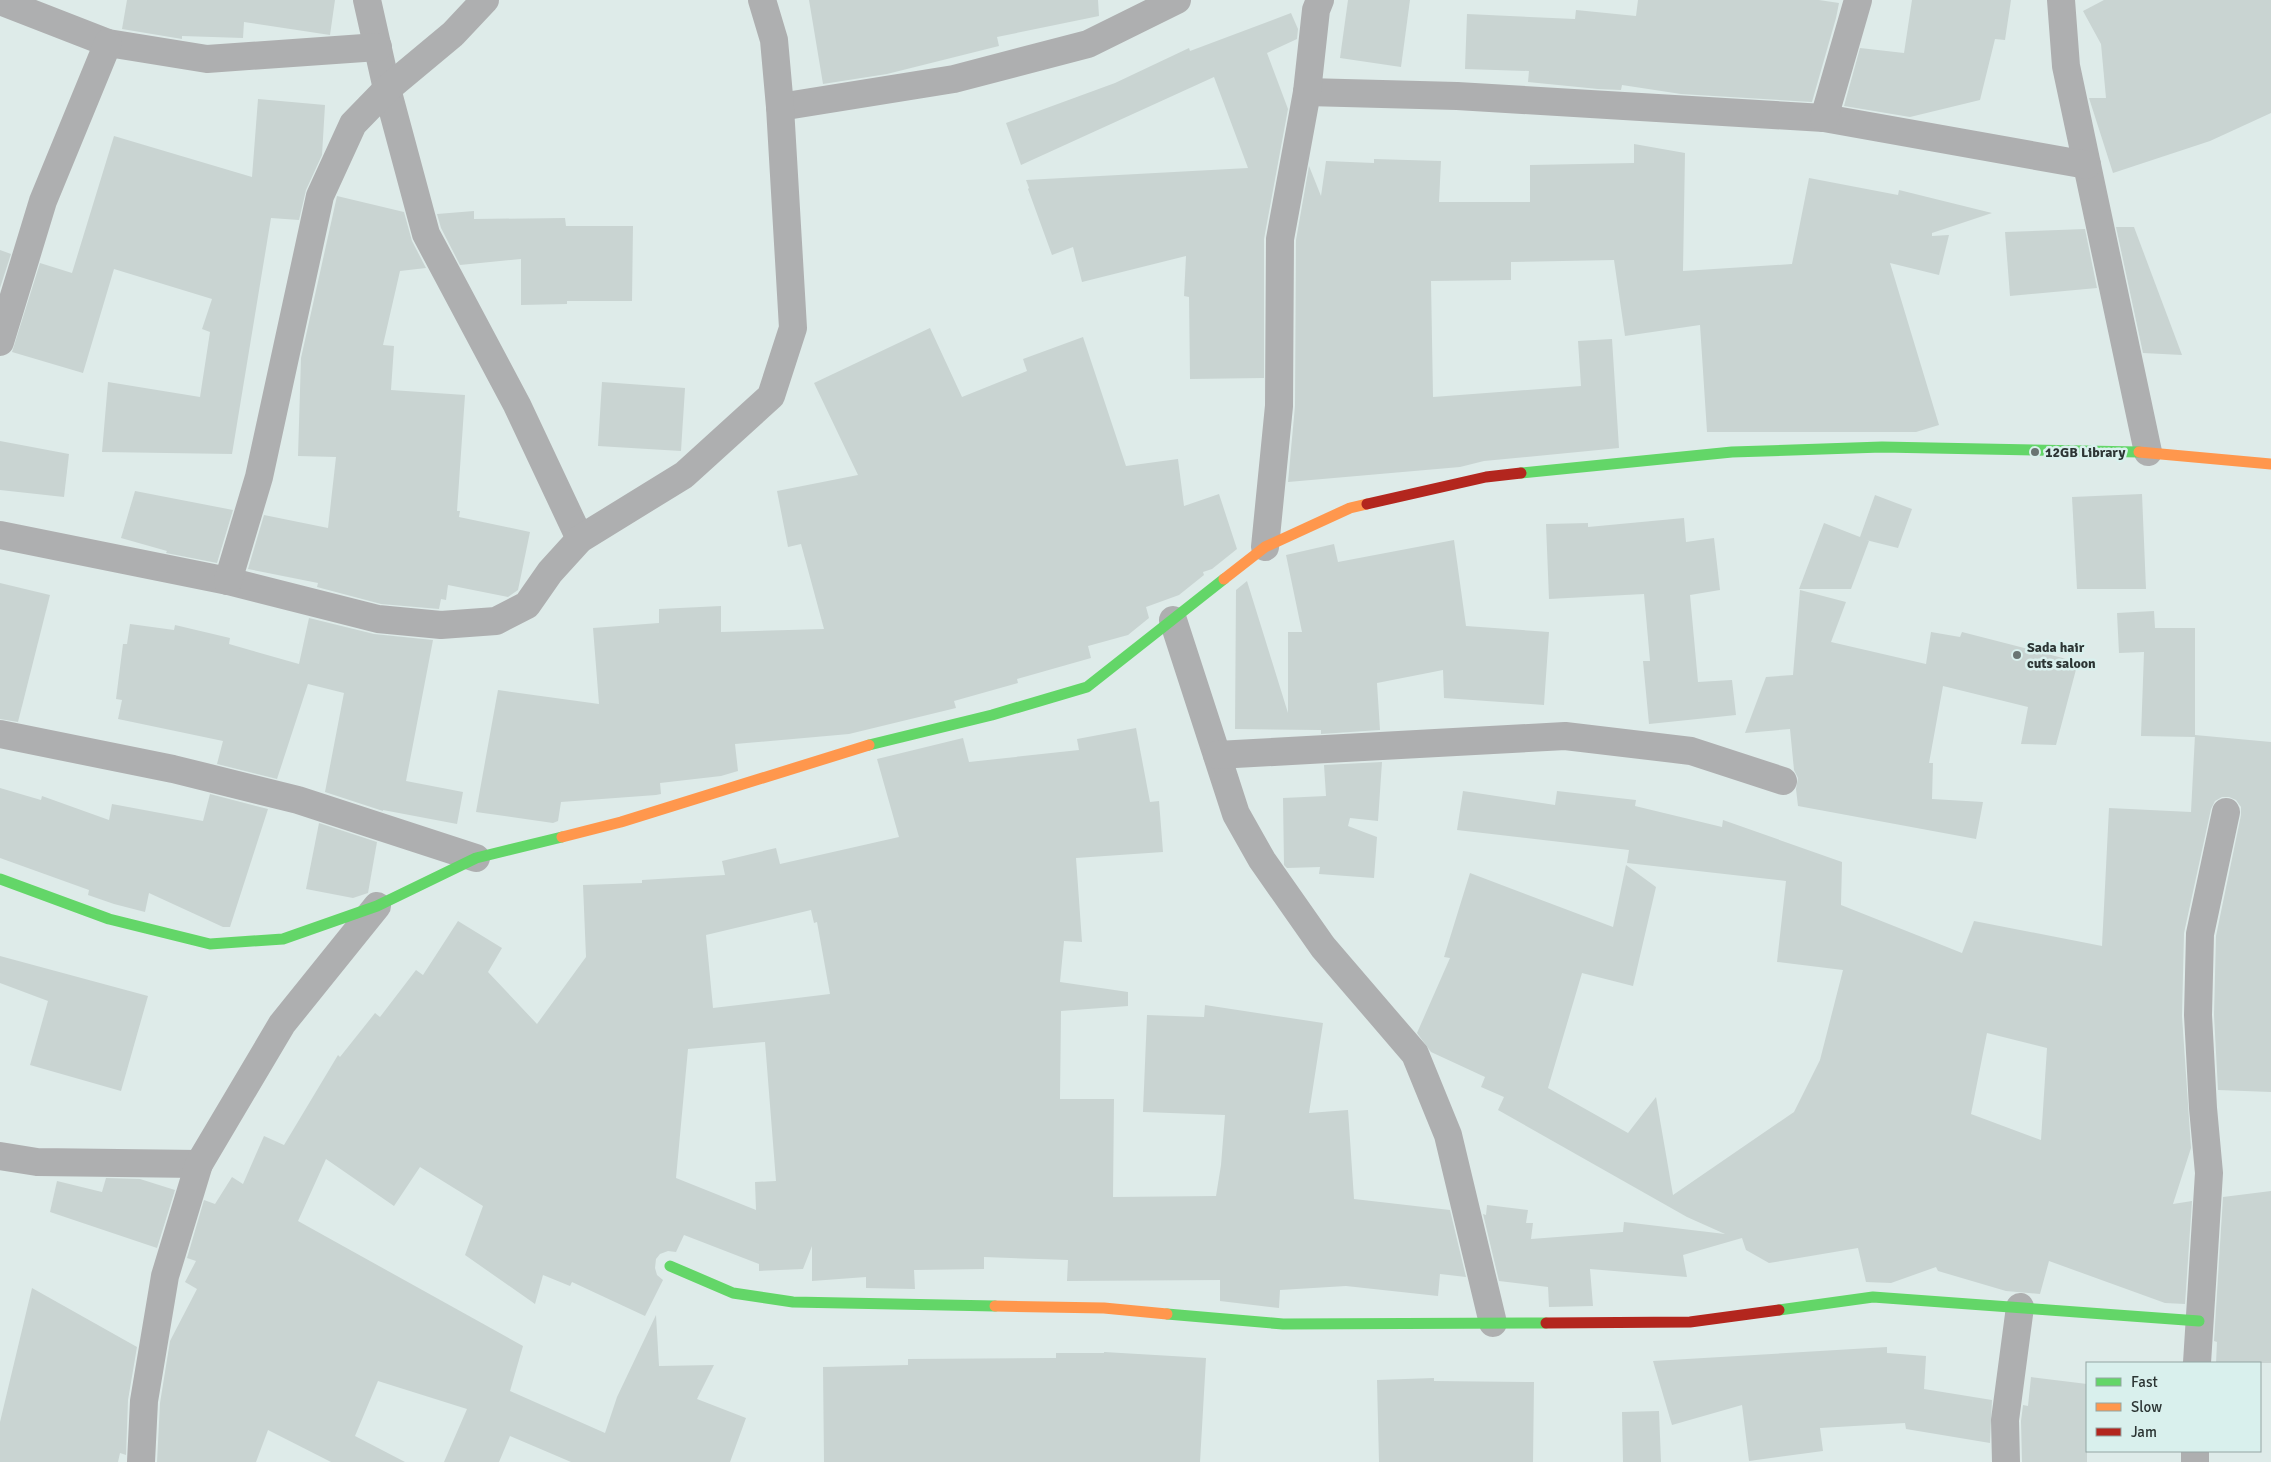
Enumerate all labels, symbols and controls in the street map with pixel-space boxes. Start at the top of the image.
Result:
place label: 12GB Library [2045,444,2125,461]
marker: 12GB Library [2029,446,2041,458]
place label: Sada hair cuts saloon [2027,639,2096,672]
marker: Sada hair cuts saloon [2011,649,2023,661]
legend [2086,1362,2261,1452]
text: Fast [2131,1373,2158,1391]
text: Slow [2131,1398,2162,1416]
text: Jam [2131,1423,2157,1441]

